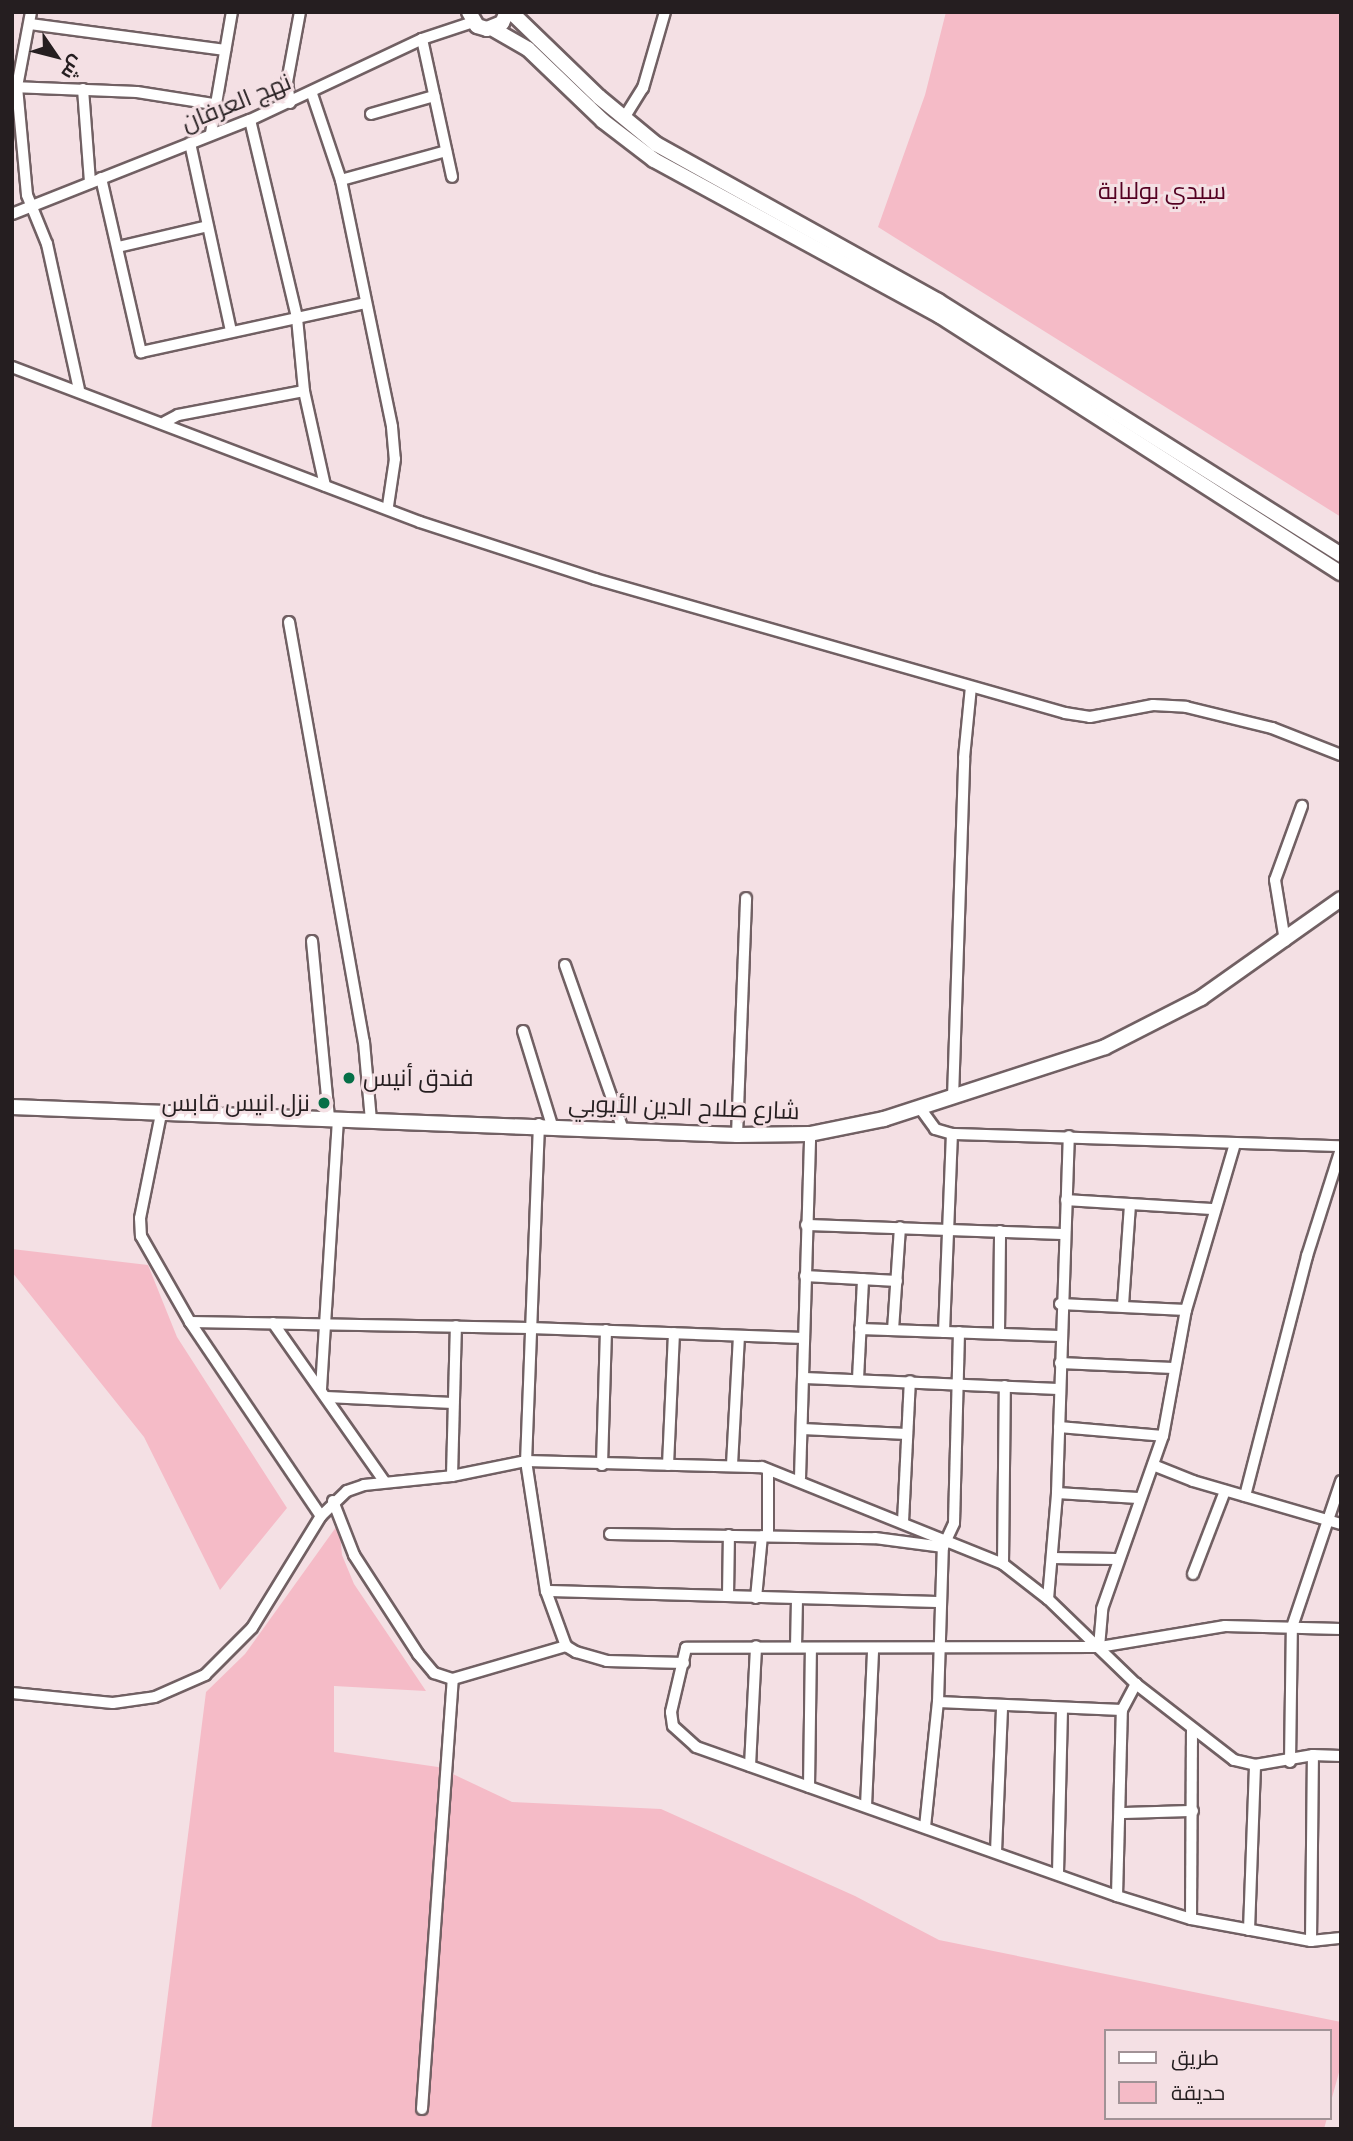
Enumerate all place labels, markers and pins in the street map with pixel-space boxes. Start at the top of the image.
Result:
place label: فندق أنيس [363,1064,474,1092]
marker: فندق أنيس [341,1070,357,1086]
place label: نزل انيس قابس [162,1089,310,1117]
marker: نزل انيس قابس [316,1095,332,1111]

